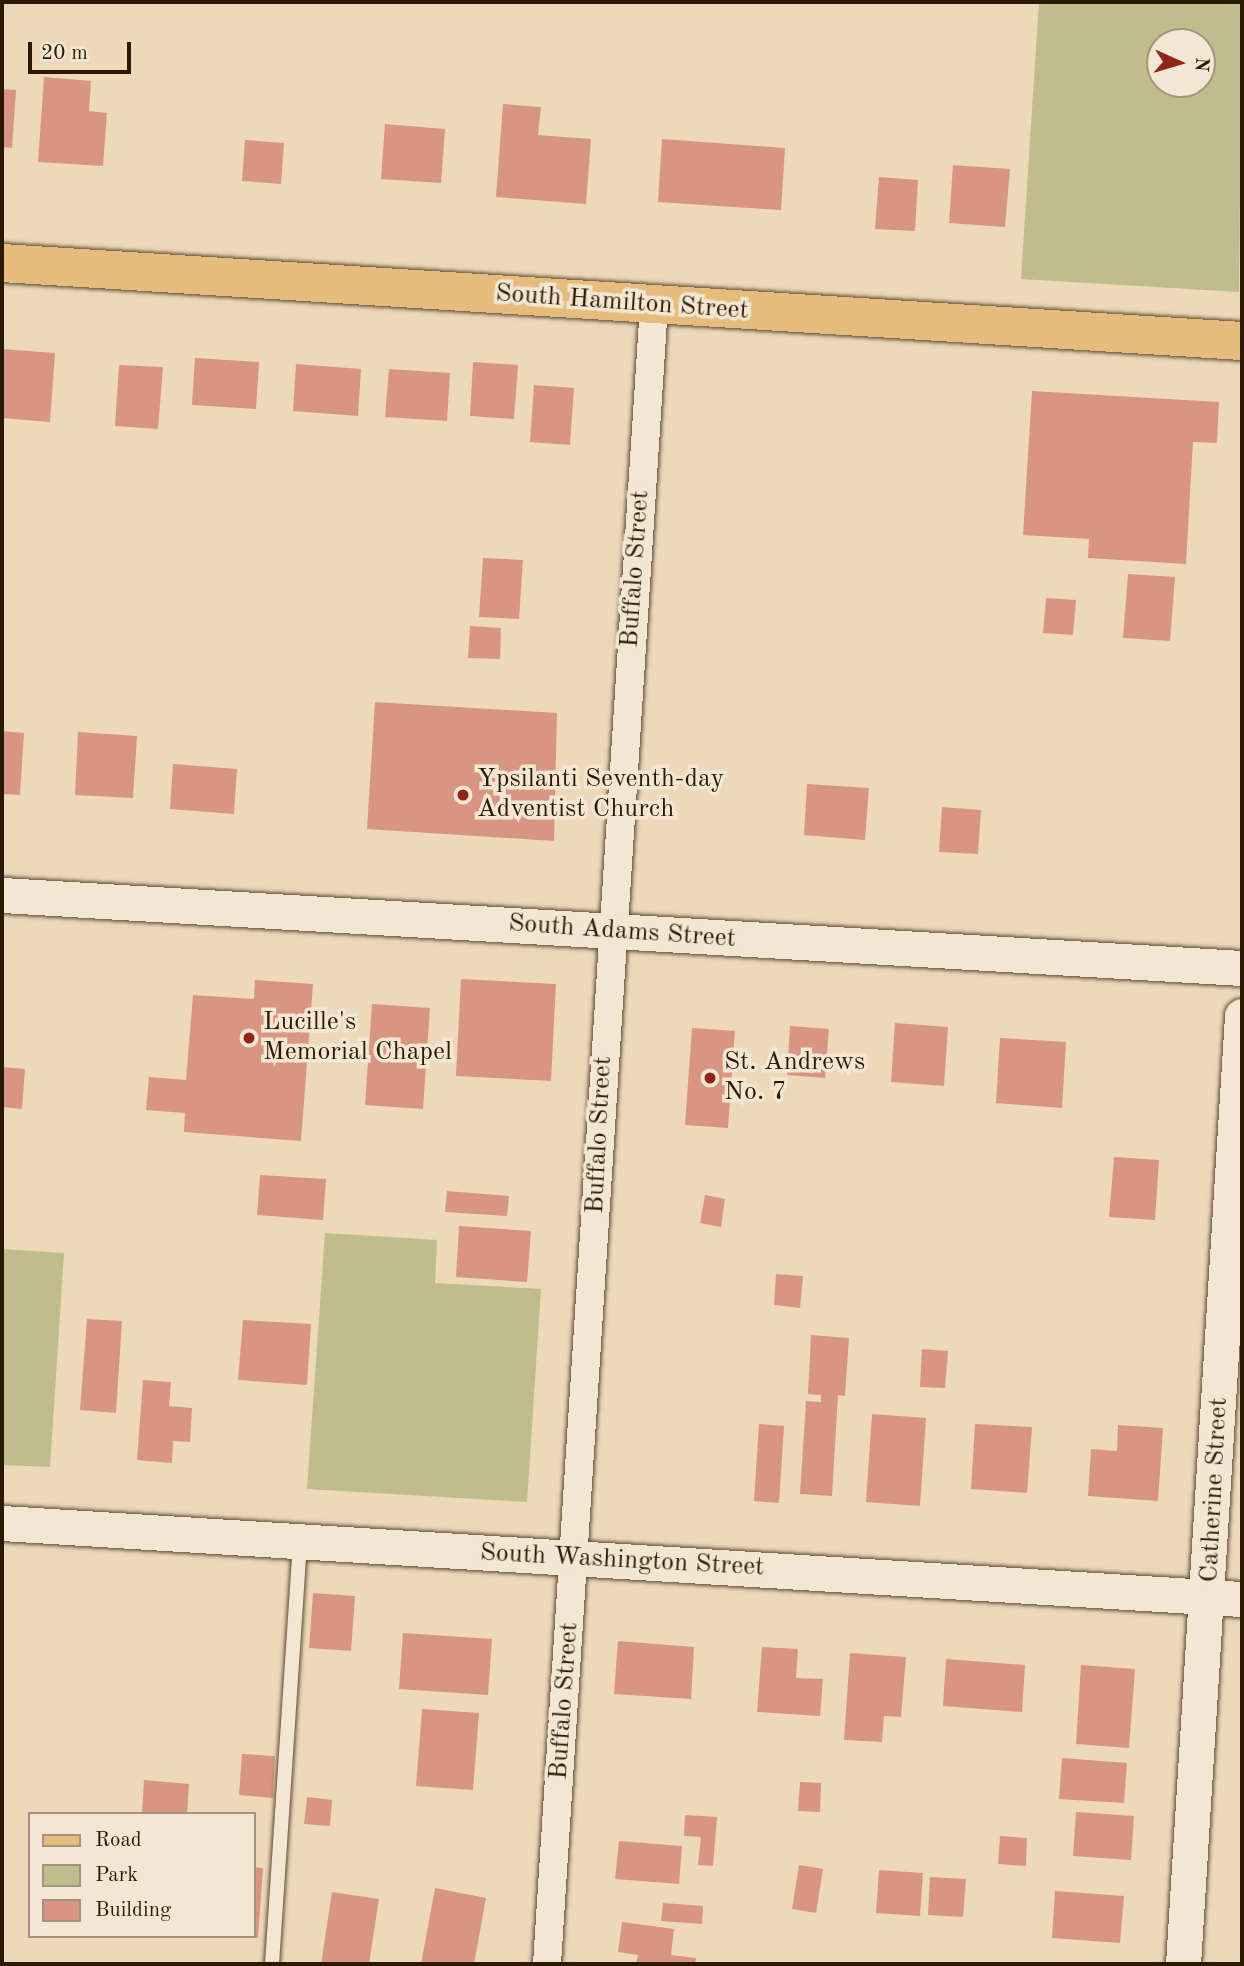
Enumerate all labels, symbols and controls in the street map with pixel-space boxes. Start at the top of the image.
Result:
scale bar [32,28,135,72]
north arrow [1146,28,1216,98]
text: 20 m [41,43,88,64]
text: N [1190,56,1210,72]
street label: South Hamilton Street [494,279,750,327]
street label: Buffalo Street [615,489,657,649]
place label: Ypsilanti Seventh-day Adventist Church [477,764,724,826]
marker: Ypsilanti Seventh-day Adventist Church [455,787,471,803]
street label: South Adams Street [507,908,737,956]
place label: Lucille's Memorial Chapel [263,1007,452,1068]
marker: Lucille's Memorial Chapel [241,1030,257,1046]
place label: St. Andrews No. 7 [724,1047,865,1108]
street label: Buffalo Street [580,1055,620,1215]
marker: St. Andrews No. 7 [702,1070,718,1086]
street label: Catherine Street [1195,1397,1235,1583]
street label: South Washington Street [479,1538,765,1584]
street label: Buffalo Street [544,1621,586,1781]
legend [28,1812,256,1938]
text: Road [95,1830,142,1851]
text: Park [95,1865,138,1886]
text: Building [95,1900,171,1921]

